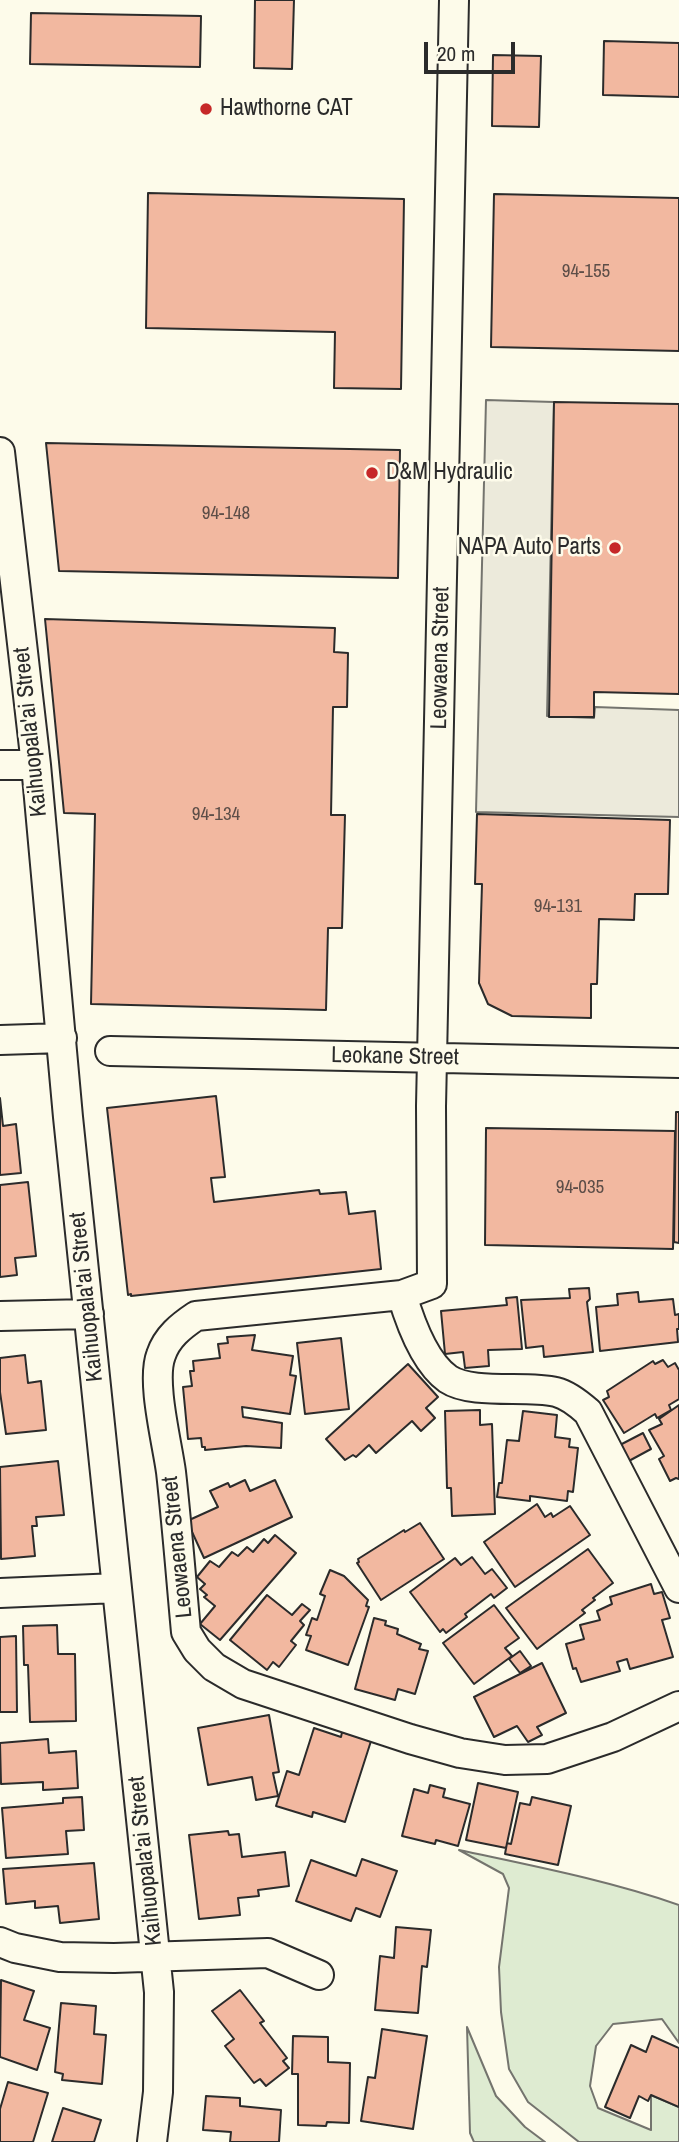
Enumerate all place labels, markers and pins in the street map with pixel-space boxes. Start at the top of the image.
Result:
place label: Hawthorne CAT [220,95,353,123]
marker: Hawthorne CAT [198,101,214,117]
place label: D&M Hydraulic [386,459,513,487]
marker: D&M Hydraulic [364,465,380,481]
place label: NAPA Auto Parts [458,534,601,562]
marker: NAPA Auto Parts [607,540,623,556]

